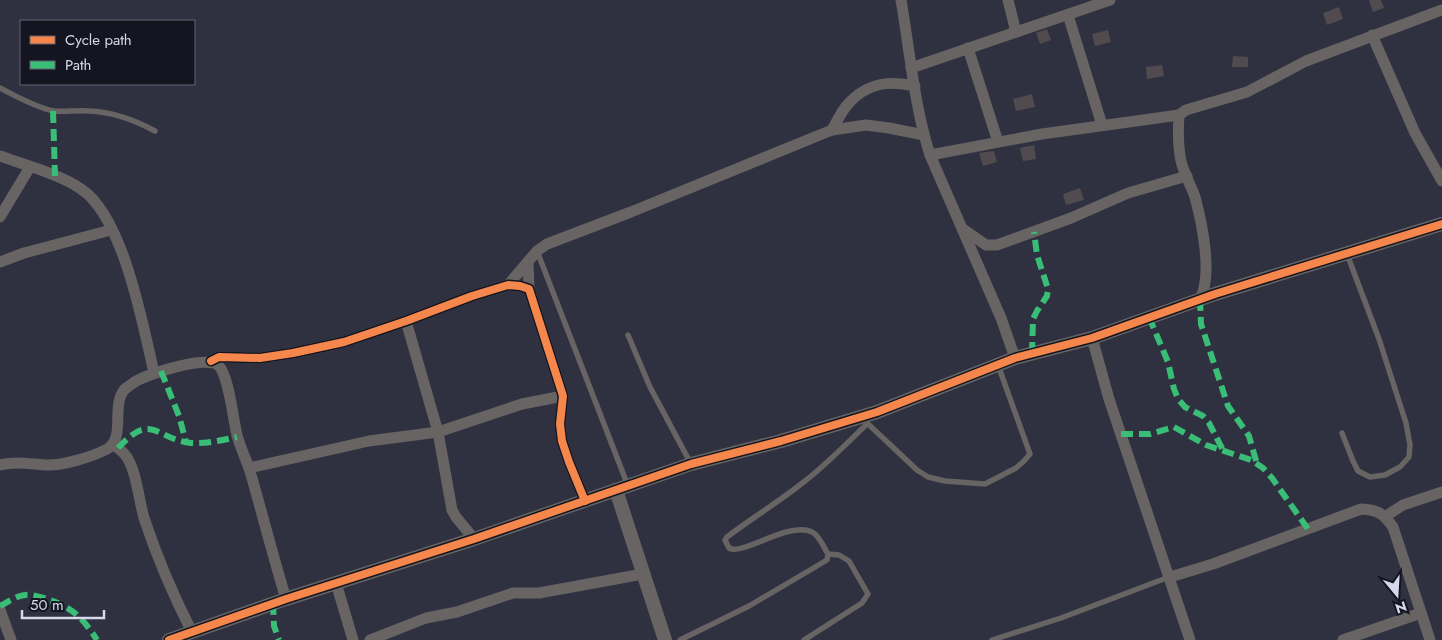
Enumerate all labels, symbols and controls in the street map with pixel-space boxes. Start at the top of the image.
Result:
legend [20,20,195,85]
text: Cycle path [65,29,132,51]
text: Path [65,54,91,76]
north arrow [1372,570,1422,620]
scale bar [22,588,105,620]
text: 50 m [30,594,64,616]
text: N [1393,596,1409,619]

